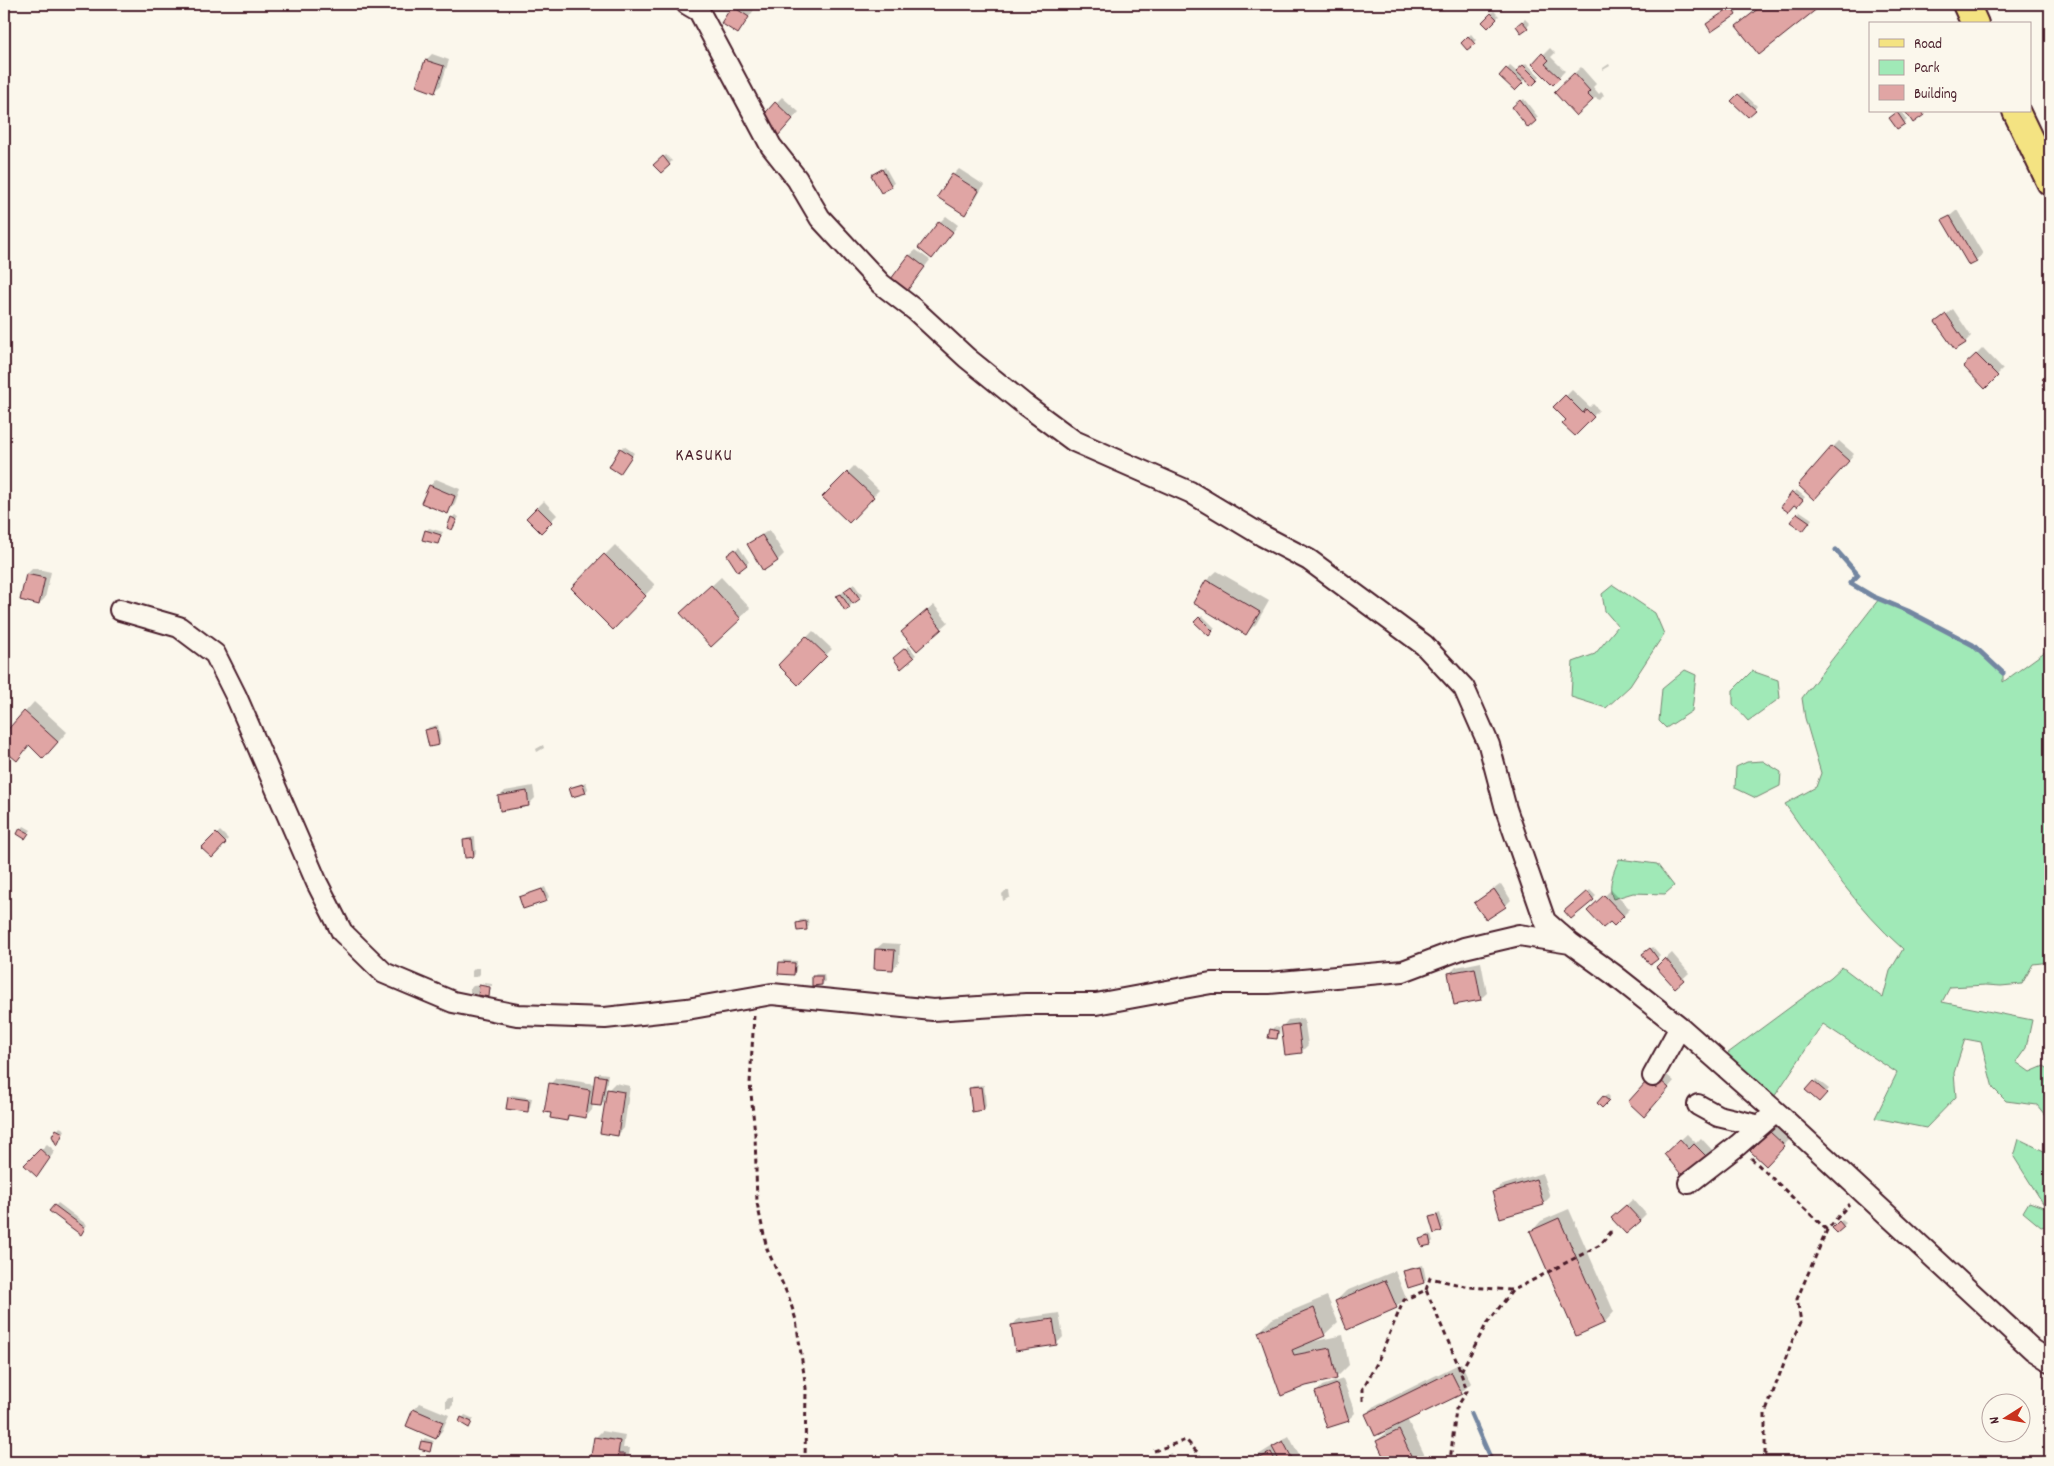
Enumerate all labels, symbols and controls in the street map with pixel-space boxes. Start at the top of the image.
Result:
legend [1869,22,2032,112]
text: Road [1914,34,1942,56]
text: Park [1914,58,1940,80]
text: Building [1914,84,1957,106]
district label: KASUKU [675,444,733,469]
north arrow [1982,1394,2032,1444]
text: N [1985,1415,2006,1425]

